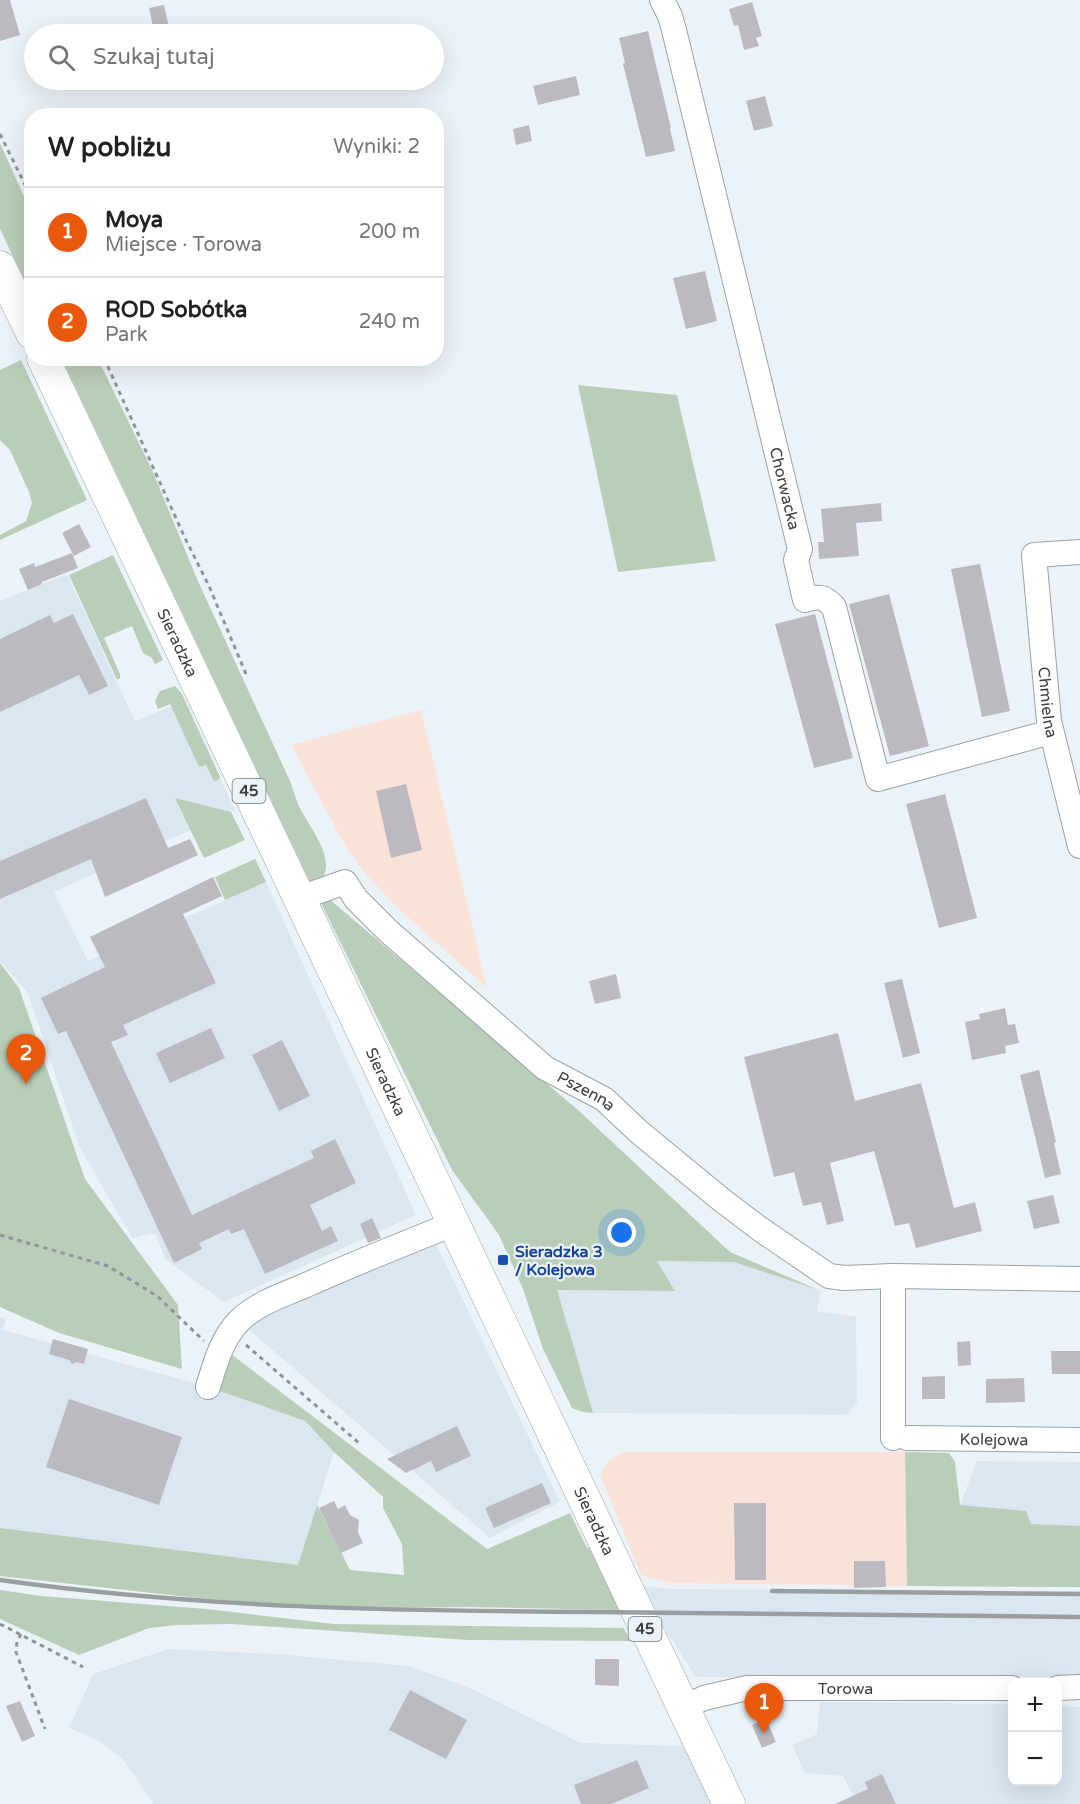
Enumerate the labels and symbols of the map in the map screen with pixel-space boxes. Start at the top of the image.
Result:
street label: Chorwacka [765,445,804,532]
street label: Sieradzka [152,606,202,681]
street label: Chmielna [1033,666,1062,740]
road number: 45 [232,779,266,803]
pin: 2 [6,1034,46,1084]
street label: Sieradzka [361,1045,410,1120]
street label: Pszenna [554,1067,619,1116]
your location [607,1218,636,1247]
place label: Sieradzka 3 / Kolejowa [515,1242,603,1280]
marker: Sieradzka 3 / Kolejowa [496,1253,510,1267]
street label: Kolejowa [959,1430,1028,1450]
street label: Sieradzka [569,1484,619,1559]
road number: 45 [628,1617,662,1641]
street label: Torowa [818,1679,873,1699]
pin: 1 [744,1684,783,1733]

